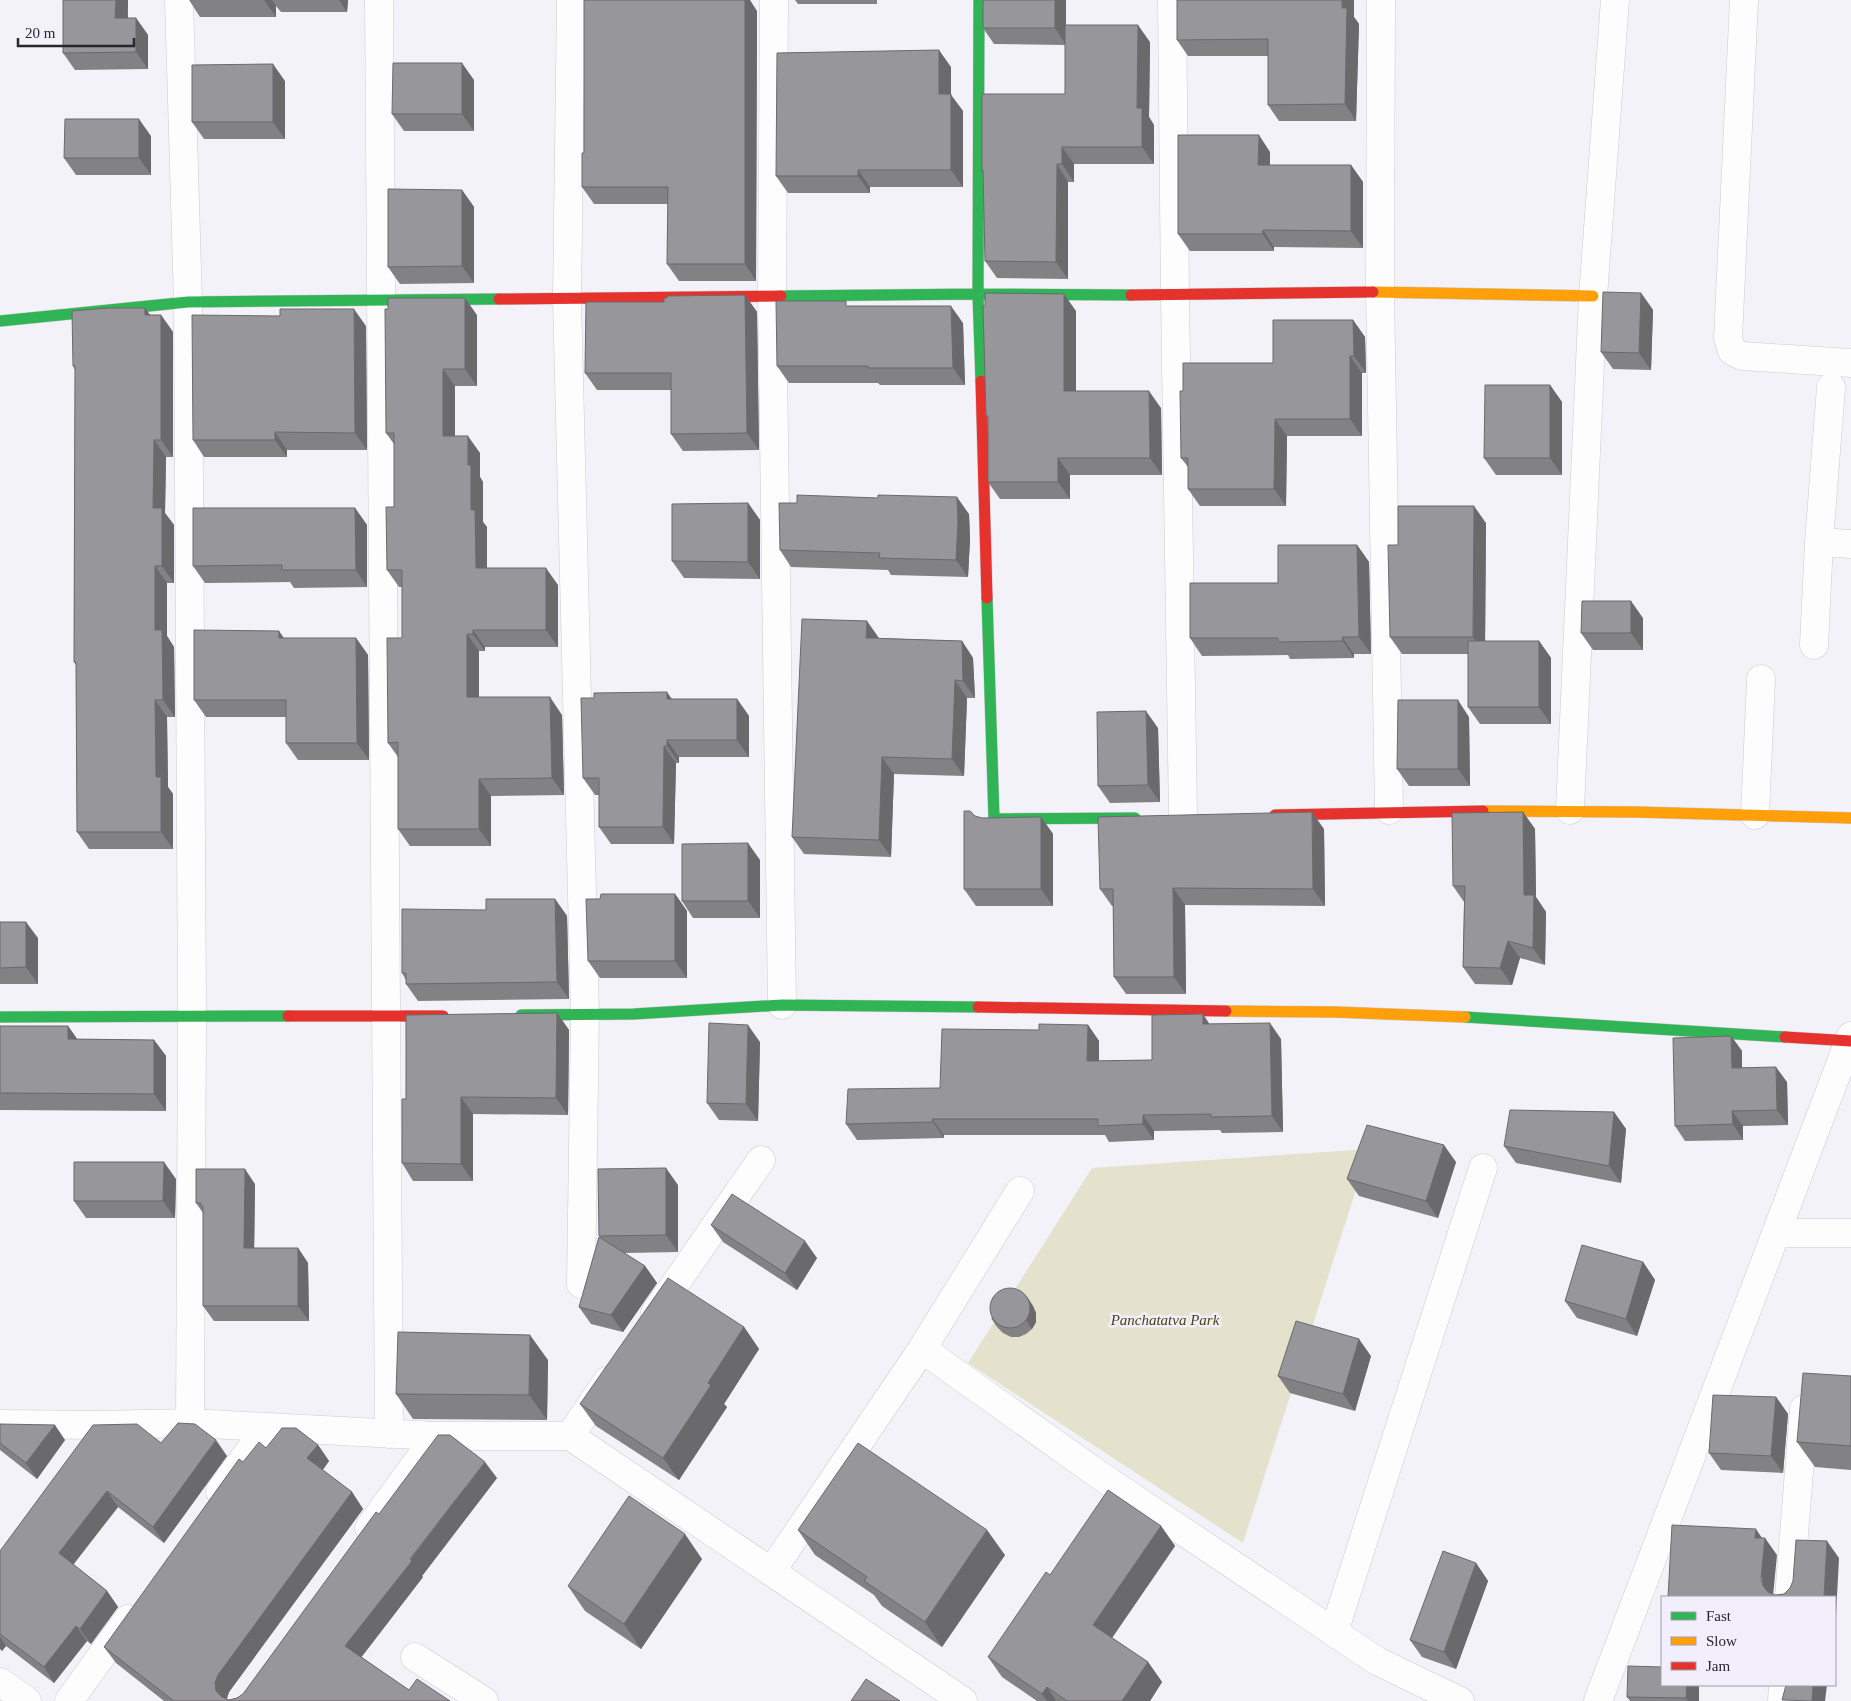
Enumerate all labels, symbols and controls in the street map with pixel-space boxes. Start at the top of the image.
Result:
scale bar [18,15,134,47]
text: 20 m [25,25,56,41]
park label: Panchatatva Park [1110,1312,1220,1328]
legend [1661,1596,1836,1686]
text: Fast [1706,1608,1732,1624]
text: Slow [1706,1633,1737,1649]
text: Jam [1706,1658,1730,1674]

